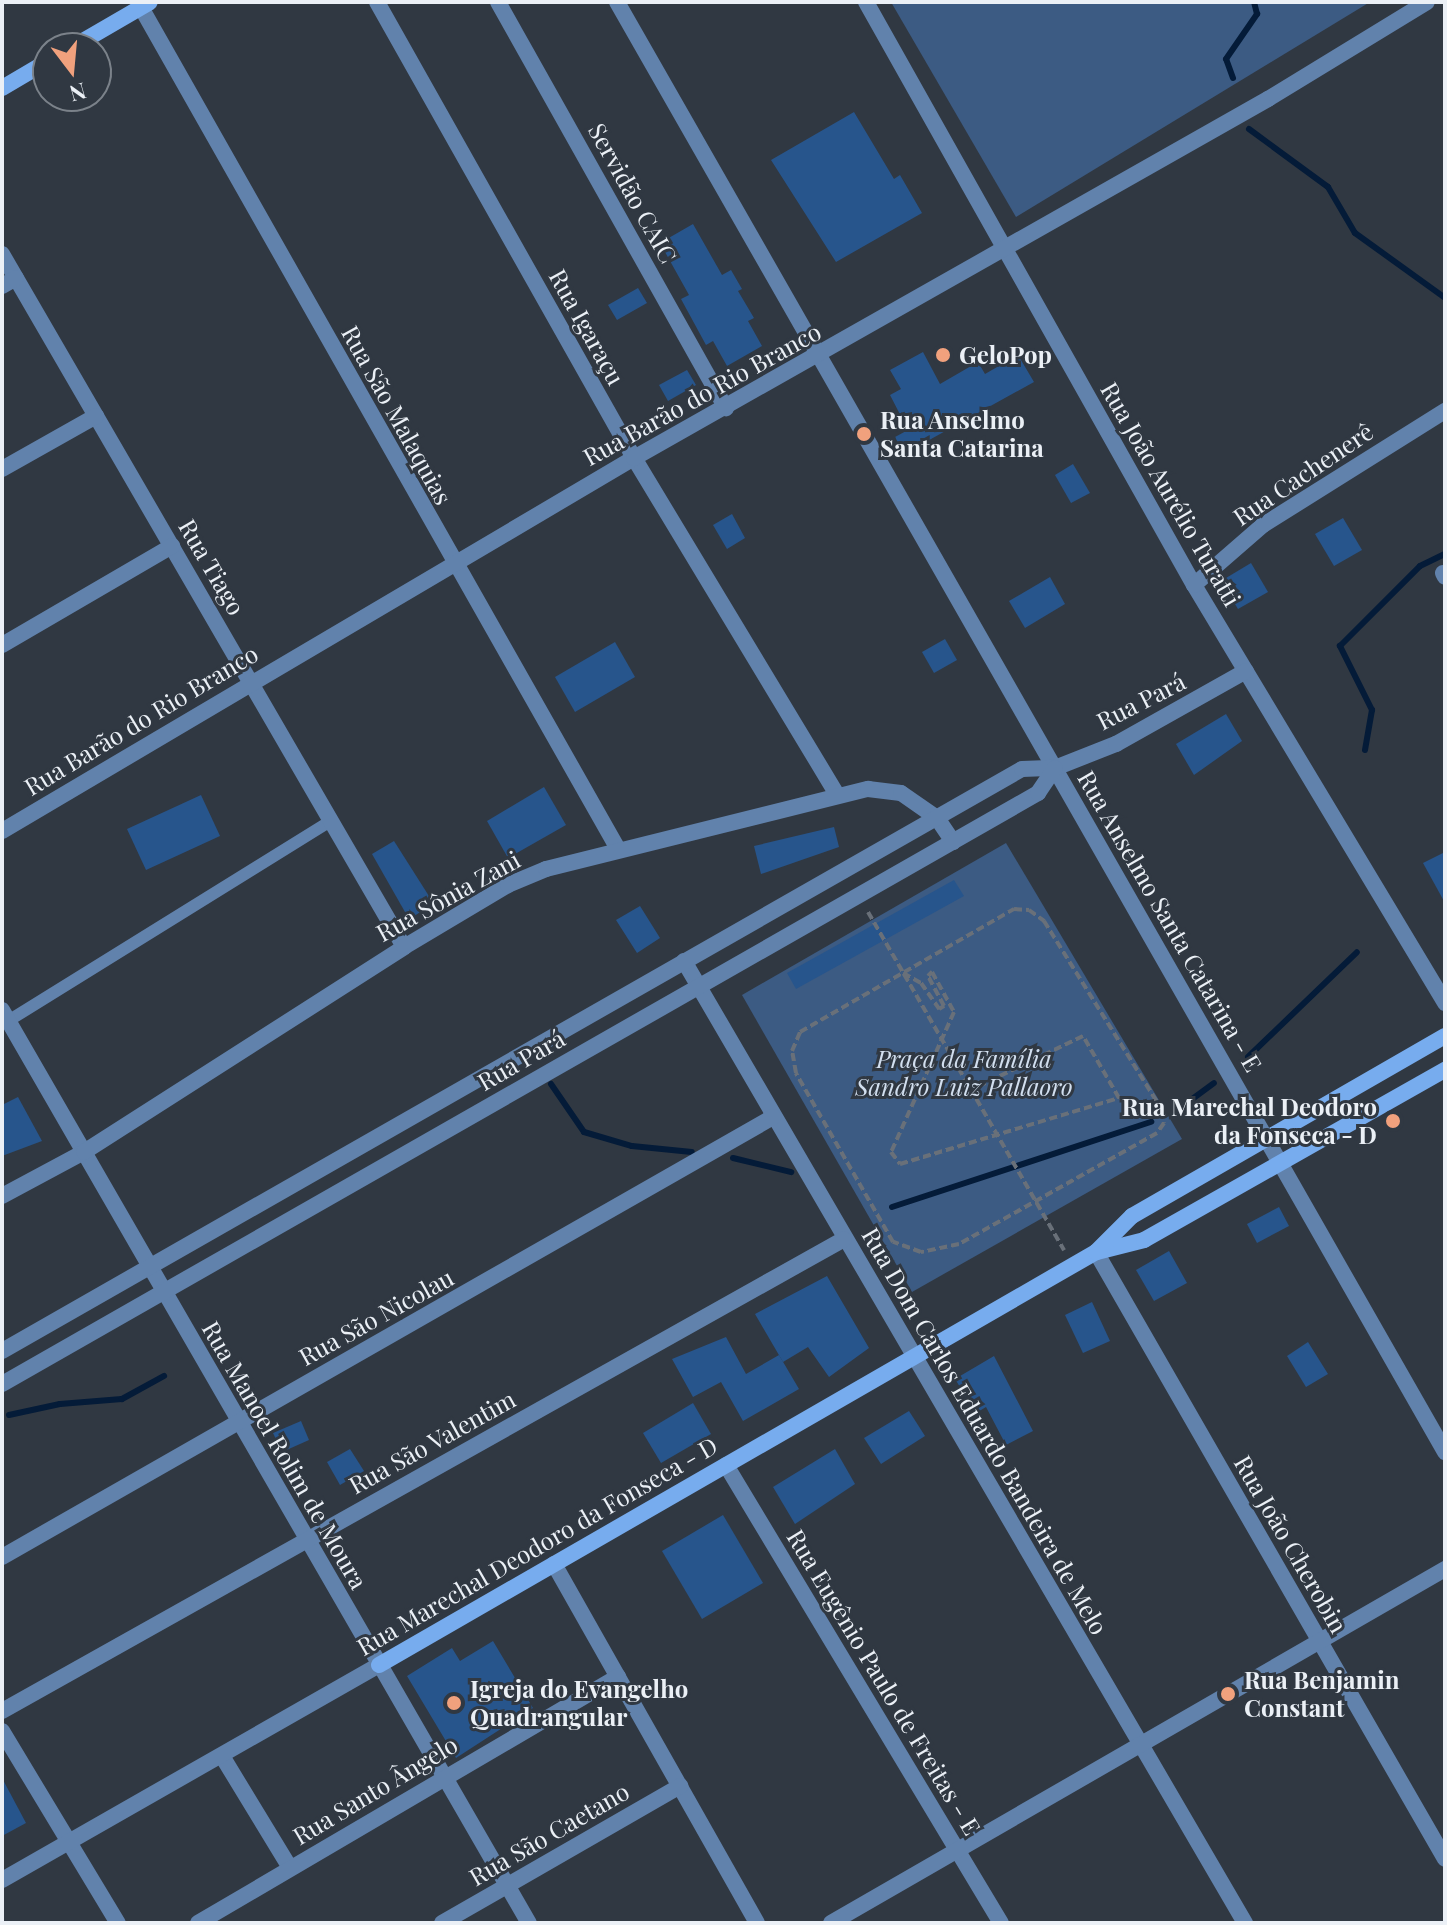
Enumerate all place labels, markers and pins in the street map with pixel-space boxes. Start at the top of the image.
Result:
place label: GeloPop [959,341,1052,369]
marker: GeloPop [934,346,952,364]
place label: Rua Anselmo Santa Catarina [880,406,1044,462]
marker: Rua Anselmo Santa Catarina [855,425,873,443]
place label: Rua Marechal Deodoro da Fonseca - D [1122,1093,1377,1149]
marker: Rua Marechal Deodoro da Fonseca - D [1384,1112,1402,1130]
place label: Rua Benjamin Constant [1244,1666,1400,1722]
place label: Igreja do Evangelho Quadrangular [470,1675,688,1731]
marker: Rua Benjamin Constant [1219,1685,1237,1703]
marker: Igreja do Evangelho Quadrangular [445,1694,463,1712]

